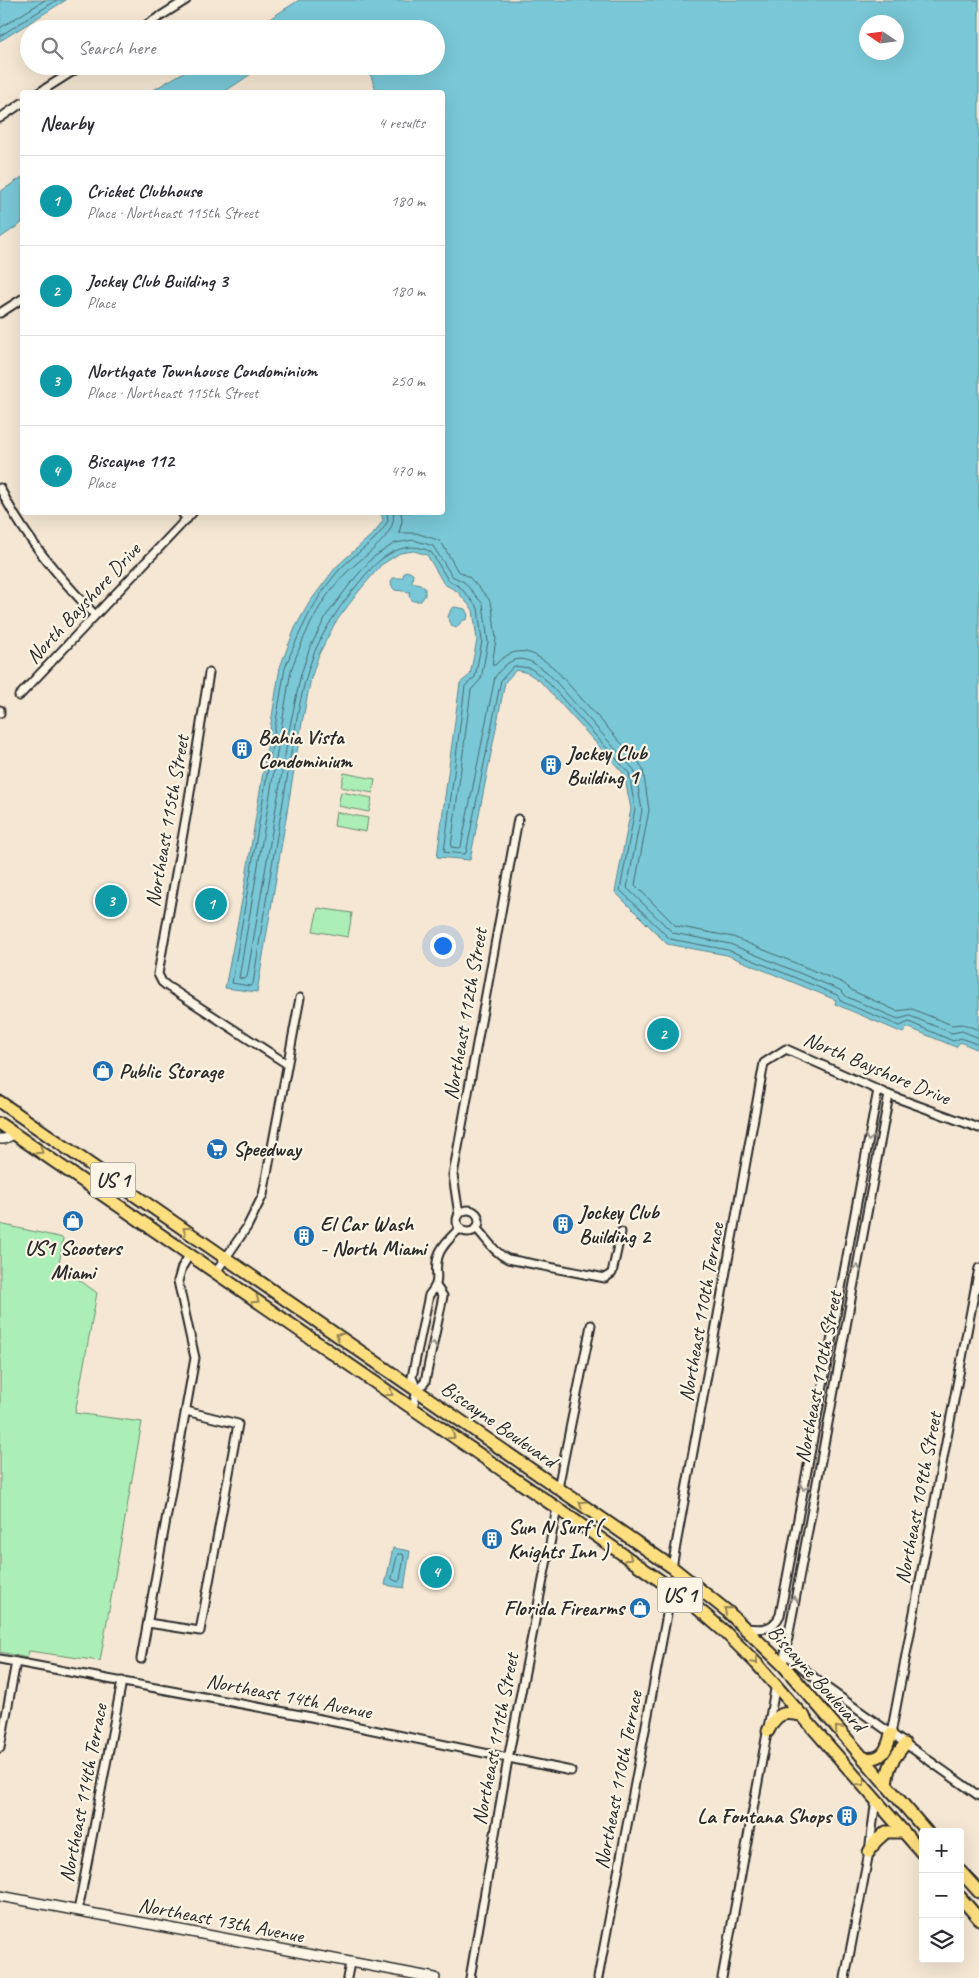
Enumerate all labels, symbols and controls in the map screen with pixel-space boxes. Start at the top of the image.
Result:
north arrow [859,15,904,60]
search box [20,20,445,75]
icon: search [38,34,66,62]
text: Search here [78,36,155,60]
text: Nearby [40,110,93,136]
text: 4 results [378,113,425,133]
text: Cricket Clubhouse [87,179,202,203]
text: 1 [52,191,60,211]
text: 180 m [391,191,425,211]
text: Place · Northeast 115th Street [87,203,258,223]
text: Jockey Club Building 3 [87,269,228,293]
text: 2 [52,281,60,301]
text: 180 m [391,281,425,301]
text: Place [87,293,115,313]
text: Northgate Townhouse Condominium [87,359,317,383]
text: 3 [52,371,60,391]
text: 250 m [391,371,425,391]
text: Place · Northeast 115th Street [87,383,258,403]
text: Biscayne 112 [87,449,174,473]
text: 4 [52,461,60,481]
text: 470 m [391,461,425,481]
text: Place [87,473,115,493]
street label: North Bayshore Drive [20,536,147,669]
place label: Bahia Vista Condominium [258,724,353,774]
street label: Northeast 115th Street [139,731,195,909]
building icon: Bahia Vista Condominium [230,737,254,761]
place label: Jockey Club Building 1 [565,740,648,790]
building icon: Jockey Club Building 1 [539,753,563,777]
pin: 3 [95,882,127,920]
pin: 1 [195,885,227,923]
street label: Northeast 112th Street [437,924,493,1102]
your location [430,933,456,959]
pin: 2 [647,1015,679,1053]
street label: North Bayshore Drive [800,1025,955,1111]
place label: Public Storage [119,1058,225,1084]
shop icon: Public Storage [91,1059,115,1083]
one-way arrow [864,1134,875,1142]
place label: Speedway [233,1136,302,1162]
supermarket icon: Speedway [205,1137,229,1161]
one-way arrow [34,1145,44,1154]
road number: US 1 [90,1162,136,1198]
place label: Jockey Club Building 2 [577,1199,660,1249]
shop icon: US1 Scooters Miami [61,1209,85,1233]
place label: El Car Wash - North Miami [320,1211,429,1261]
building icon: Jockey Club Building 2 [551,1212,575,1236]
street label: Northeast 110th Terrace [672,1220,730,1403]
building icon: El Car Wash - North Miami [292,1224,316,1248]
one-way arrow [182,1227,192,1236]
place label: US1 Scooters Miami [25,1235,124,1285]
one-way arrow [851,1263,861,1272]
street label: Northeast 110th Street [789,1287,848,1465]
one-way arrow [250,1294,260,1303]
one-way arrow [335,1333,344,1342]
one-way arrow [427,1341,437,1350]
street label: Biscayne Boulevard [436,1375,565,1475]
one-way arrow [384,1387,394,1396]
street label: Northeast 109th Street [889,1408,948,1586]
one-way arrow [447,1430,456,1439]
one-way arrow [799,1483,810,1491]
one-way arrow [578,1501,587,1510]
place label: Sun N Surf ( Knights Inn ) [508,1514,610,1564]
building icon: Sun N Surf ( Knights Inn ) [480,1527,504,1551]
one-way arrow [624,1552,633,1561]
pin: 4 [420,1553,452,1591]
road number: US 1 [658,1578,702,1612]
place label: Florida Firearms [504,1595,627,1621]
one-way arrow [789,1595,799,1604]
shop icon: Florida Firearms [628,1596,652,1620]
one-way arrow [723,1607,732,1616]
street label: Biscayne Boulevard [762,1619,874,1740]
street label: Northeast 111th Street [466,1649,525,1827]
one-way arrow [749,1655,758,1664]
street label: Northeast 14th Avenue [204,1667,375,1725]
street label: Northeast 110th Terrace [588,1688,648,1871]
street label: Northeast 114th Terrace [53,1701,113,1884]
one-way arrow [835,1725,844,1734]
one-way arrow [856,1777,865,1786]
place label: La Fontana Shops [697,1803,834,1829]
building icon: La Fontana Shops [835,1804,859,1828]
map controls [919,1828,964,1963]
button: + [919,1828,964,1873]
button: − [919,1873,964,1918]
street label: Northeast 13th Avenue [136,1891,307,1949]
button: layers [919,1918,964,1963]

